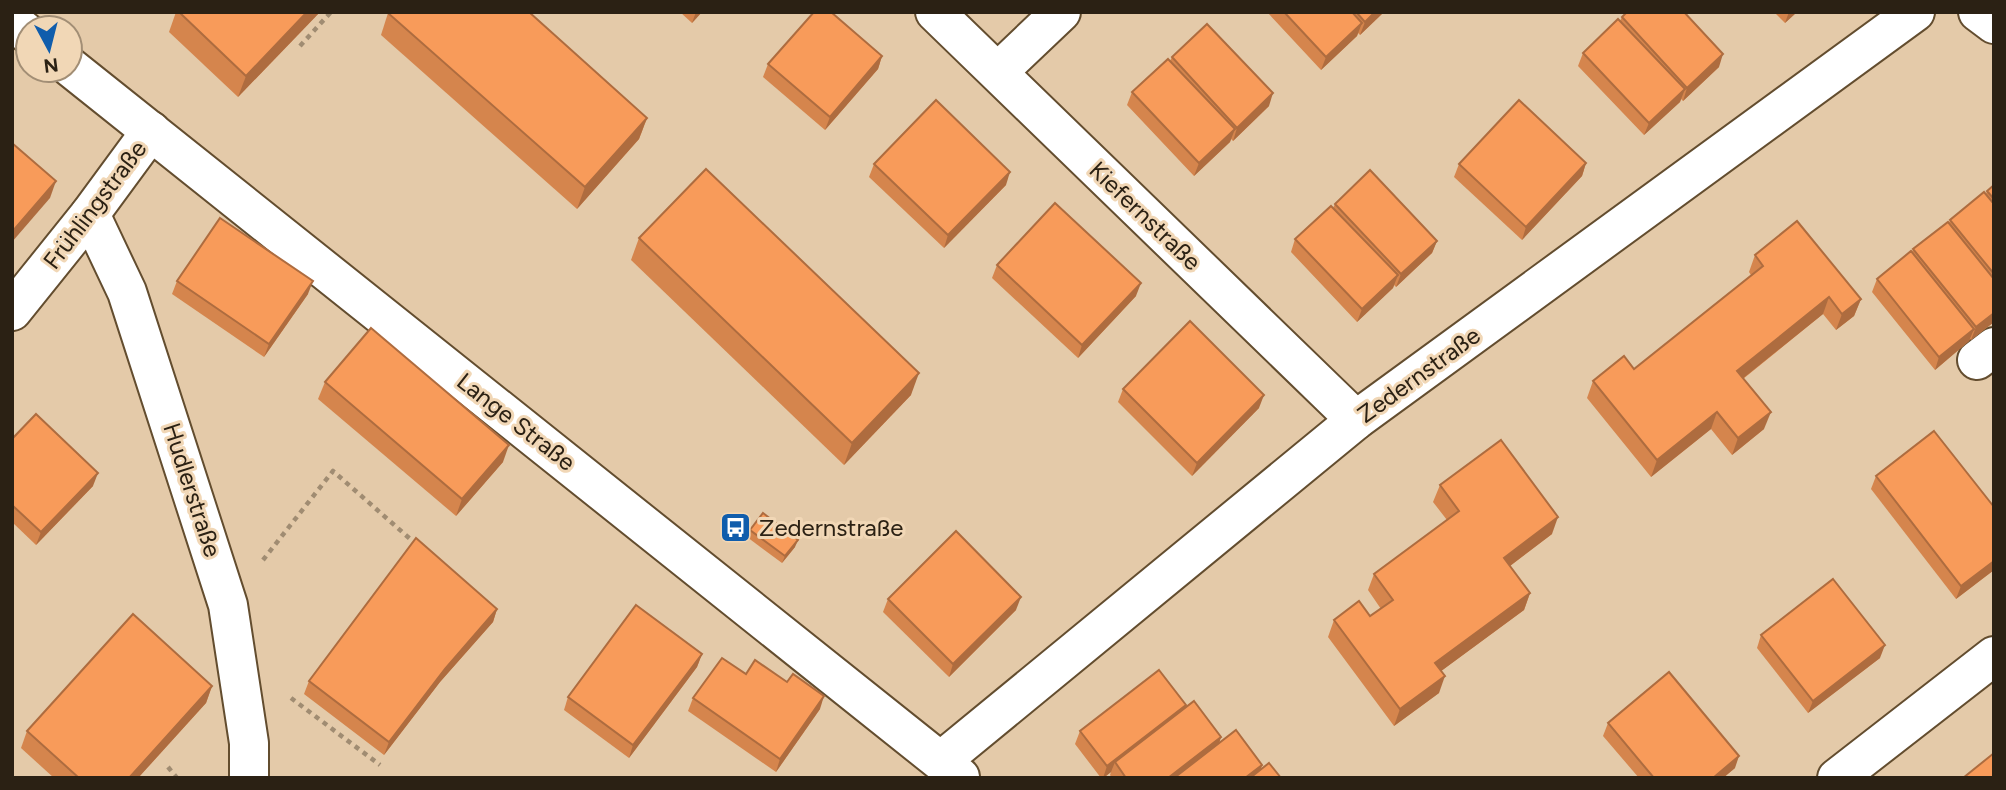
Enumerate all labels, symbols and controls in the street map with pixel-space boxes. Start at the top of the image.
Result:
north arrow [14,14,84,84]
text: N [42,53,60,78]
street label: Frühlingstraße [37,135,152,275]
street label: Kiefernstraße [1083,155,1207,276]
street label: Zedernstraße [1352,320,1486,429]
street label: Lange Straße [451,366,581,477]
street label: Hudlerstraße [157,419,228,561]
bus stop icon: Zedernstraße [719,511,753,545]
place label: Zedernstraße [759,513,903,542]

